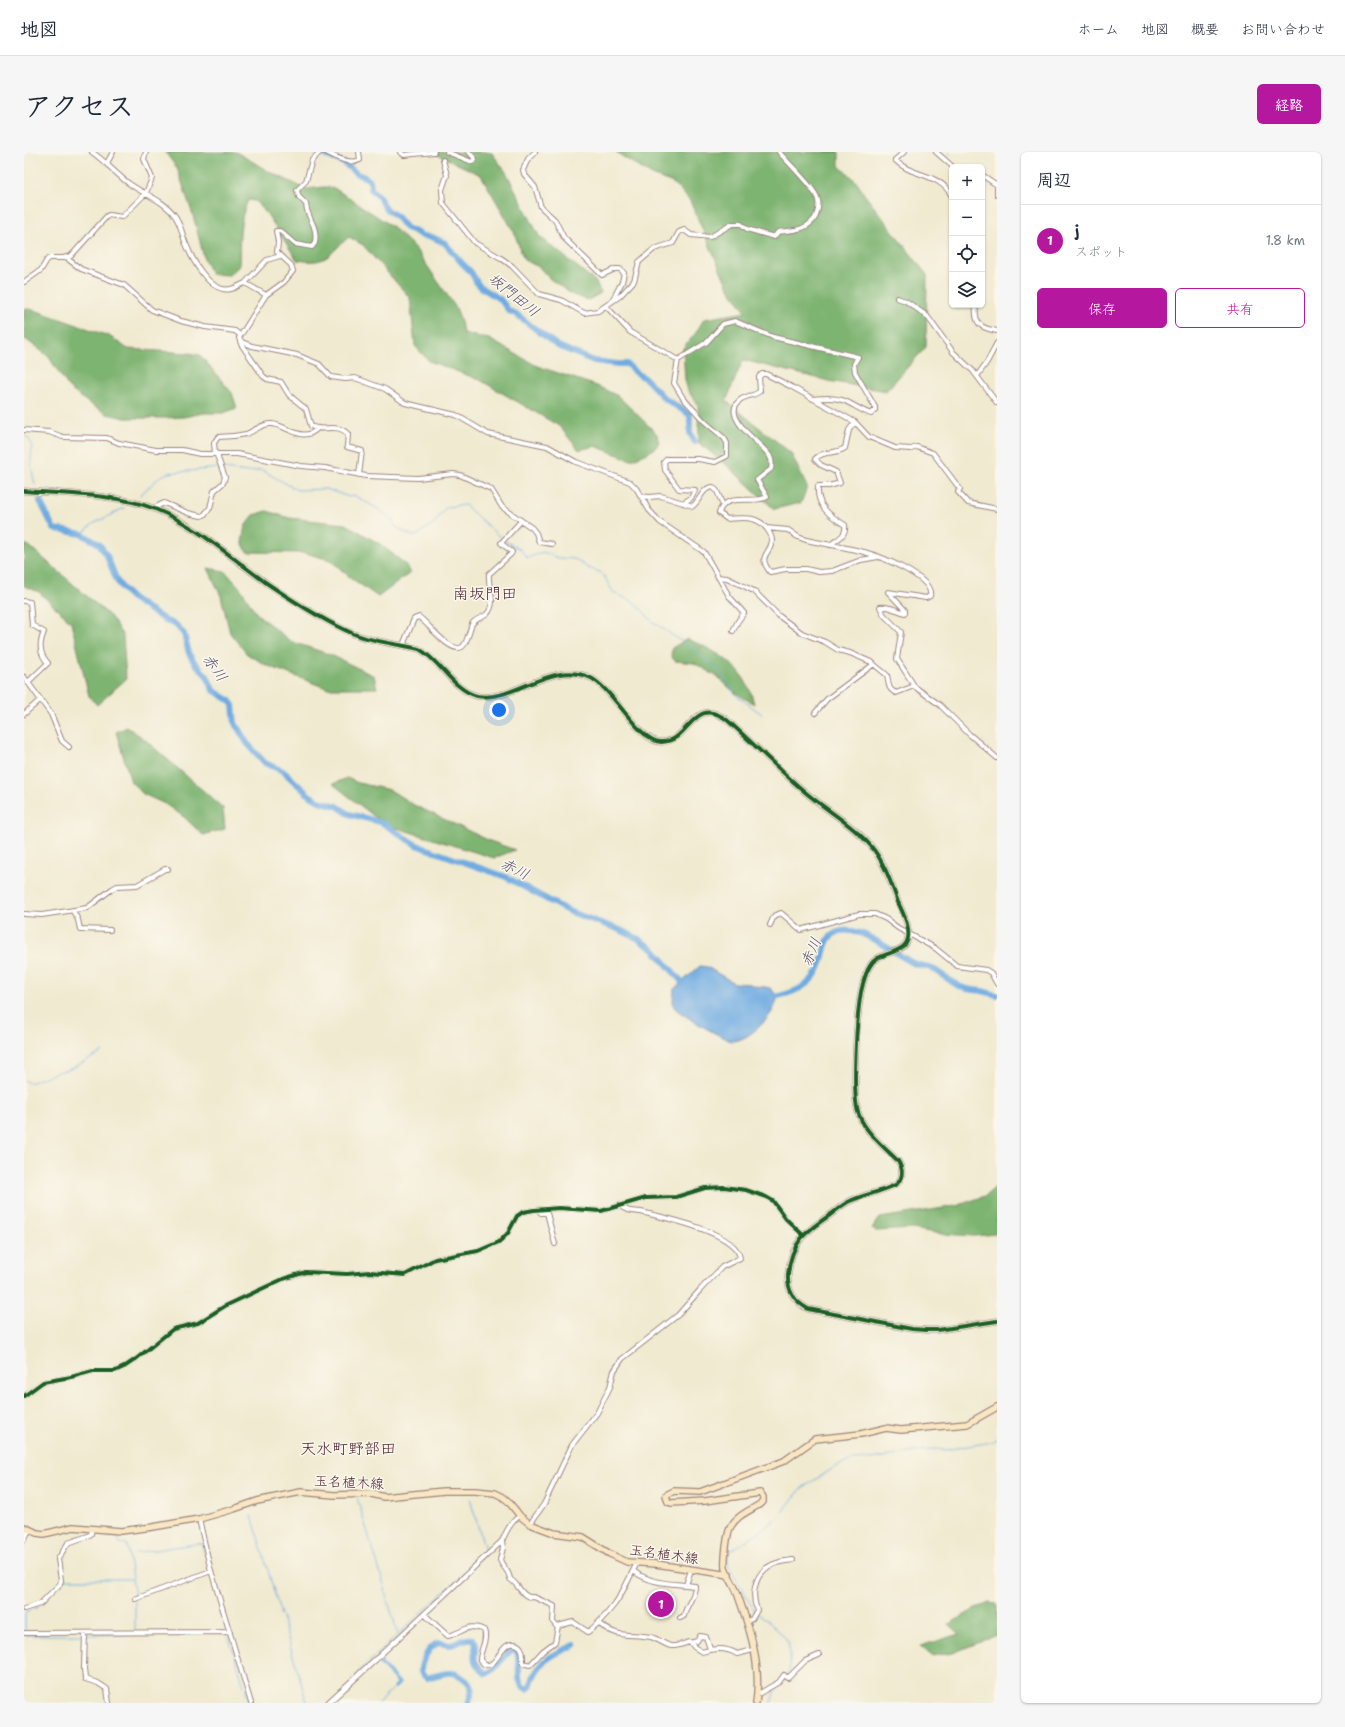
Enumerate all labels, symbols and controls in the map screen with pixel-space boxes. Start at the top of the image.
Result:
text: 地図 [20,17,58,42]
text: ホーム [1078,20,1119,38]
text: 地図 [1141,20,1169,38]
text: 概要 [1191,20,1219,38]
text: お問い合わせ [1241,20,1325,38]
button: 経路 [1257,84,1321,124]
text: アクセス [24,87,134,125]
map controls [949,164,985,308]
button: + [949,164,985,200]
text: 周辺 [1037,169,1071,191]
button: − [949,200,985,236]
text: j [1075,221,1079,241]
text: 1 [1047,232,1053,249]
text: 1.8 km [1266,232,1305,249]
button: locate [949,236,985,272]
text: スポット [1075,243,1127,260]
water label: 坂門田川 [484,268,544,322]
button: layers [949,272,985,308]
button: 保存 [1037,288,1167,328]
button: 共有 [1175,288,1305,328]
district label: 南坂門田 [453,583,517,604]
water label: 赤川 [198,650,232,686]
your location [489,700,509,720]
water label: 赤川 [497,853,533,885]
water label: 赤川 [796,934,826,970]
district label: 天水町野部田 [300,1438,396,1459]
street label: 玉名植木線 [314,1471,384,1493]
street label: 玉名植木線 [628,1540,700,1568]
pin: 1 [648,1589,674,1619]

